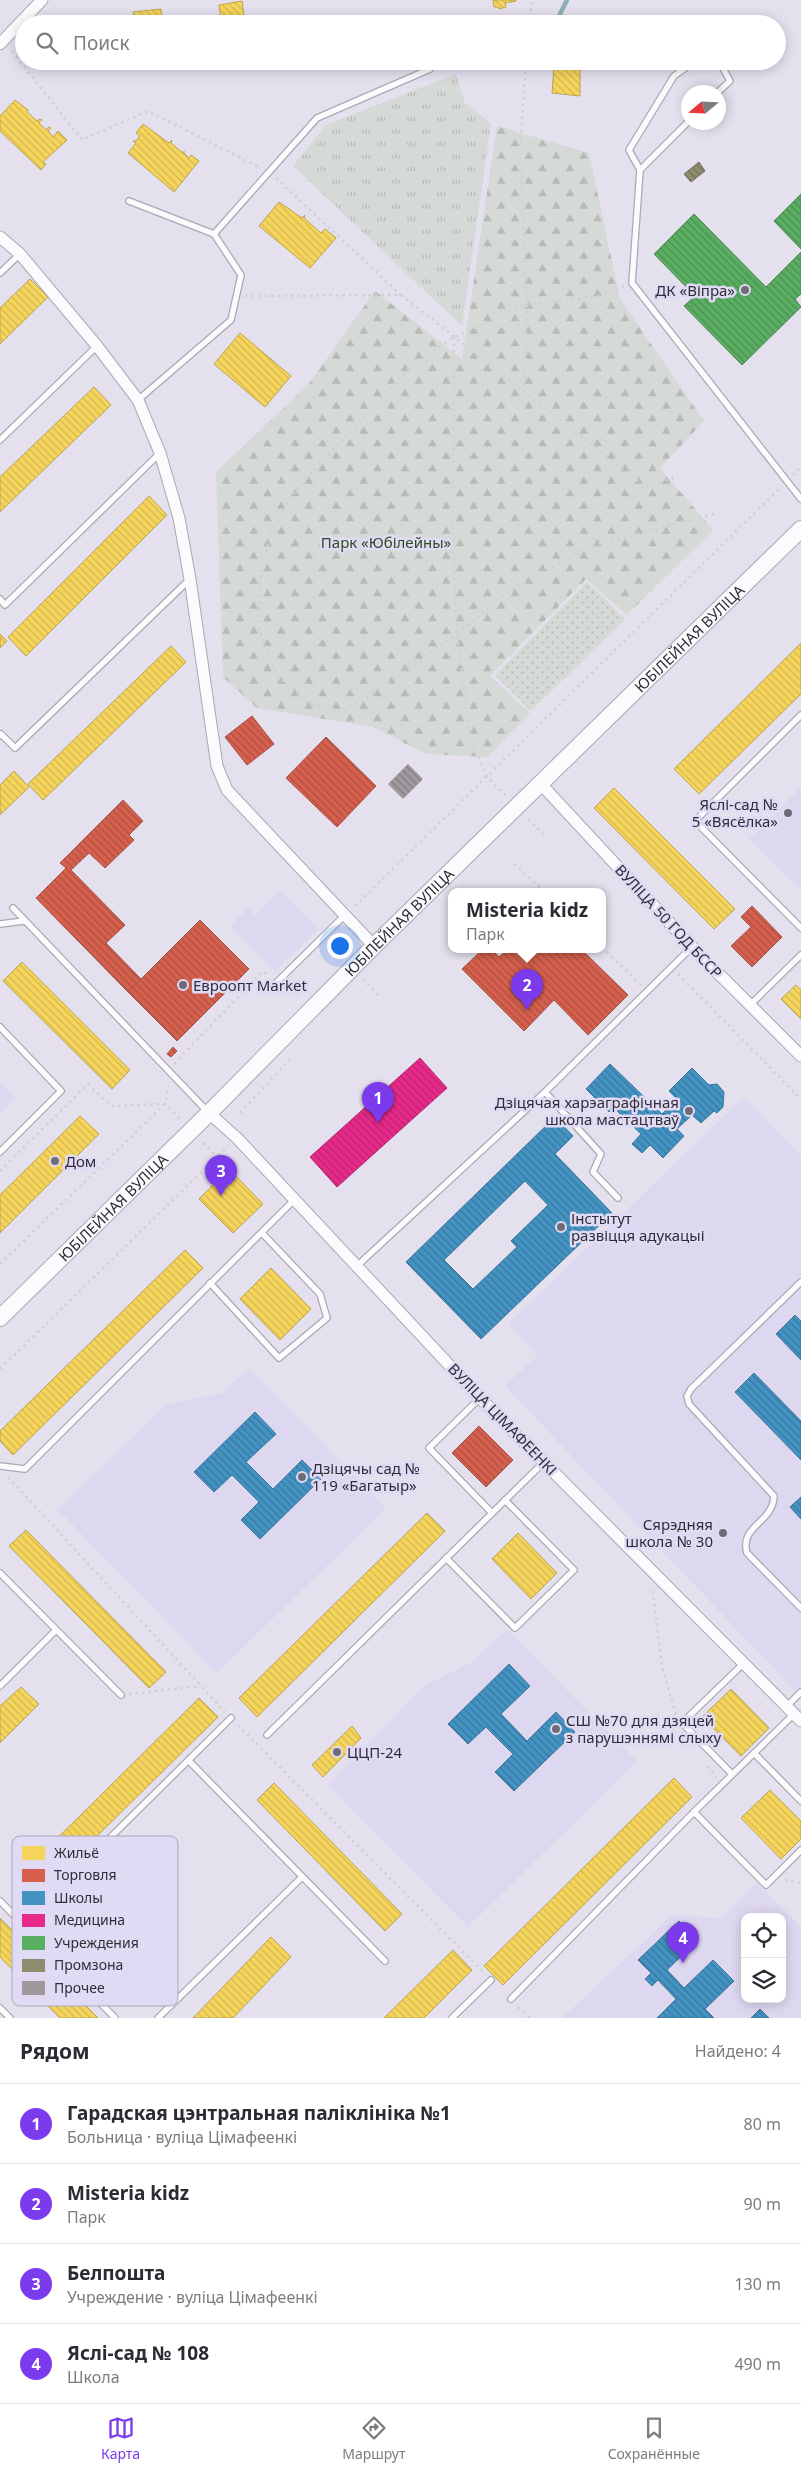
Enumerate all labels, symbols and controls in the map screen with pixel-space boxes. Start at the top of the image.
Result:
search box [15,15,786,70]
icon: search [33,29,61,57]
text: Поиск [73,30,129,56]
north arrow [681,85,726,130]
place label: ДК «Віпра» [655,280,735,300]
marker: ДК «Віпра» [739,284,751,296]
park label: Парк «Юбілейны» [321,532,452,552]
street label: ЮБІЛЕЙНАЯ ВУЛІЦА [630,580,749,696]
place label: Яслі-сад № 5 «Вясёлка» [692,794,778,831]
marker: Яслі-сад № 5 «Вясёлка» [782,807,794,819]
street label: ВУЛІЦА 50 ГОД БССР [611,860,727,982]
street label: ЮБІЛЕЙНАЯ ВУЛІЦА [340,863,458,980]
popup [448,888,606,953]
text: Misteria kidz [466,897,588,923]
text: Парк [466,923,505,945]
your location [327,933,353,959]
pin: 2 [511,969,543,1010]
place label: Евроопт Market [193,975,307,995]
marker: Евроопт Market [177,979,189,991]
pin: 1 [362,1082,394,1123]
place label: Дзіцячая харэаграфічная школа мастацтваў [495,1092,679,1129]
marker: Дзіцячая харэаграфічная школа мастацтваў [683,1105,695,1117]
street label: ЮБІЛЕЙНАЯ ВУЛІЦА [54,1149,172,1266]
place label: Дом [65,1151,96,1171]
marker: Дом [49,1155,61,1167]
pin: 3 [205,1155,237,1196]
place label: Інстытут развіцця адукацыі [571,1208,705,1245]
marker: Інстытут развіцця адукацыі [555,1221,567,1233]
street label: ВУЛІЦА ЦІМАФЕЕНКІ [444,1359,562,1479]
place label: Дзіцячы сад № 119 «Багатыр» [312,1458,420,1495]
marker: Дзіцячы сад № 119 «Багатыр» [296,1471,308,1483]
place label: Сярэдняя школа № 30 [626,1514,713,1551]
marker: Сярэдняя школа № 30 [717,1527,729,1539]
place label: СШ №70 для дзяцей з парушэннямі слыху [566,1710,721,1747]
marker: СШ №70 для дзяцей з парушэннямі слыху [550,1723,562,1735]
place label: ЦЦП-24 [347,1742,403,1762]
marker: ЦЦП-24 [331,1746,343,1758]
legend [12,1836,178,2006]
text: Жильё [54,1843,99,1862]
text: Торговля [54,1865,117,1884]
text: Школы [54,1888,103,1907]
text: Медицина [54,1910,125,1929]
map controls [741,1913,786,2003]
button: locate [741,1913,786,1958]
pin: 4 [667,1922,699,1963]
text: Учреждения [54,1933,139,1952]
text: Промзона [54,1955,123,1974]
button: layers [741,1958,786,2003]
text: Прочее [54,1978,105,1997]
text: Рядом [20,2037,90,2065]
text: Найдено: 4 [695,2040,781,2062]
text: Гарадская цэнтральная паліклініка №1 [67,2100,451,2126]
text: 1 [31,2113,41,2135]
text: 80 m [744,2113,781,2135]
text: Больница · вуліца Цімафеенкі [67,2126,297,2148]
text: Misteria kidz [67,2180,189,2206]
text: 2 [31,2193,41,2215]
text: 90 m [744,2193,781,2215]
text: Парк [67,2206,106,2228]
text: Белпошта [67,2260,165,2286]
text: 3 [31,2273,41,2295]
text: 130 m [734,2273,781,2295]
text: Учреждение · вуліца Цімафеенкі [67,2286,318,2308]
text: Яслі-сад № 108 [67,2340,209,2366]
text: 4 [31,2353,41,2375]
text: 490 m [734,2353,781,2375]
text: Школа [67,2366,120,2388]
tab: Карта [101,2414,140,2463]
tab: Маршрут [342,2414,406,2463]
tab: Сохранённые [608,2414,700,2463]

